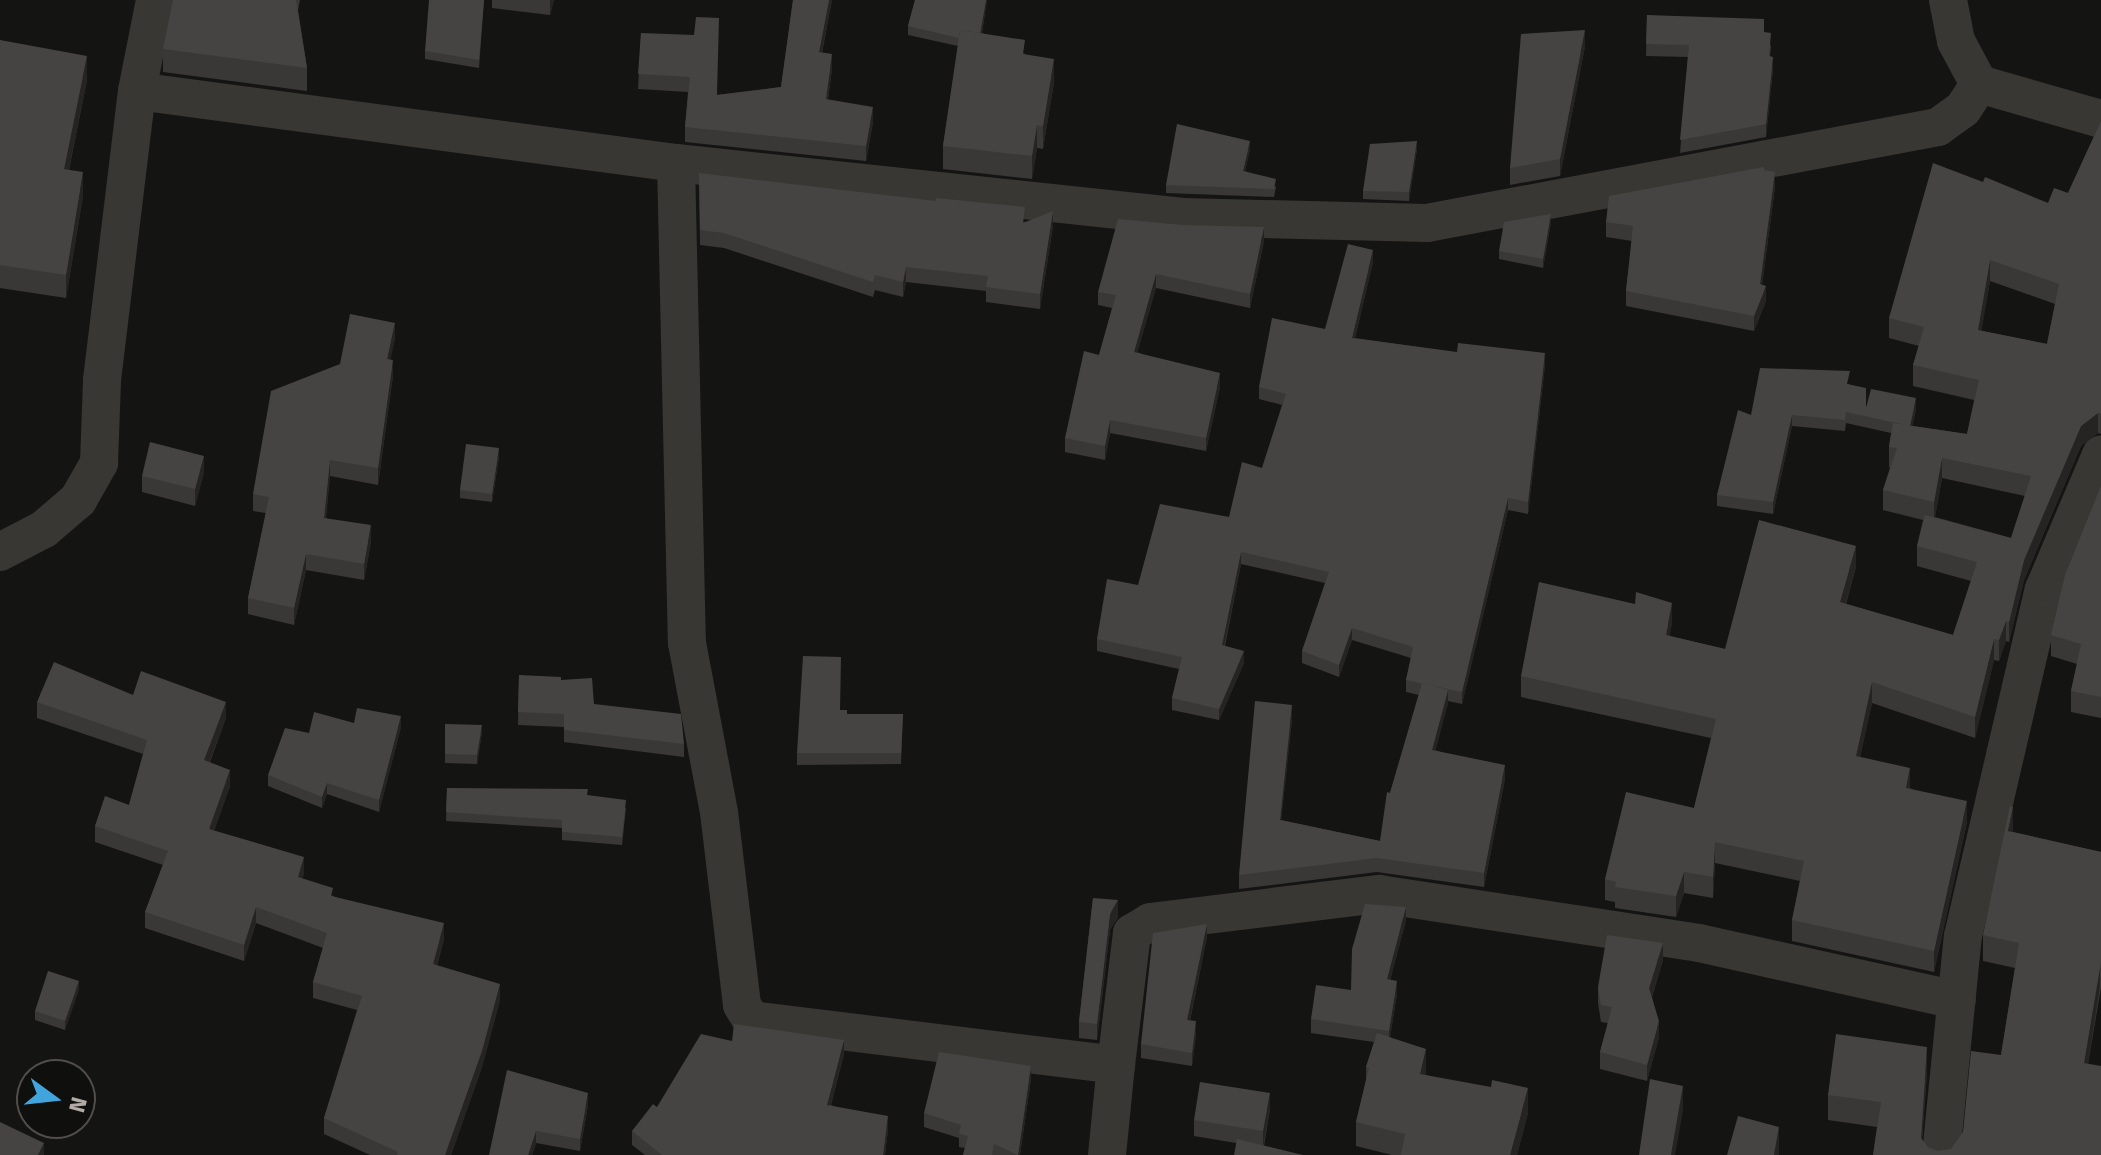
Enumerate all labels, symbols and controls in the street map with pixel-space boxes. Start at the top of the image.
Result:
north arrow [16,1059,96,1139]
text: N [63,1094,93,1115]

